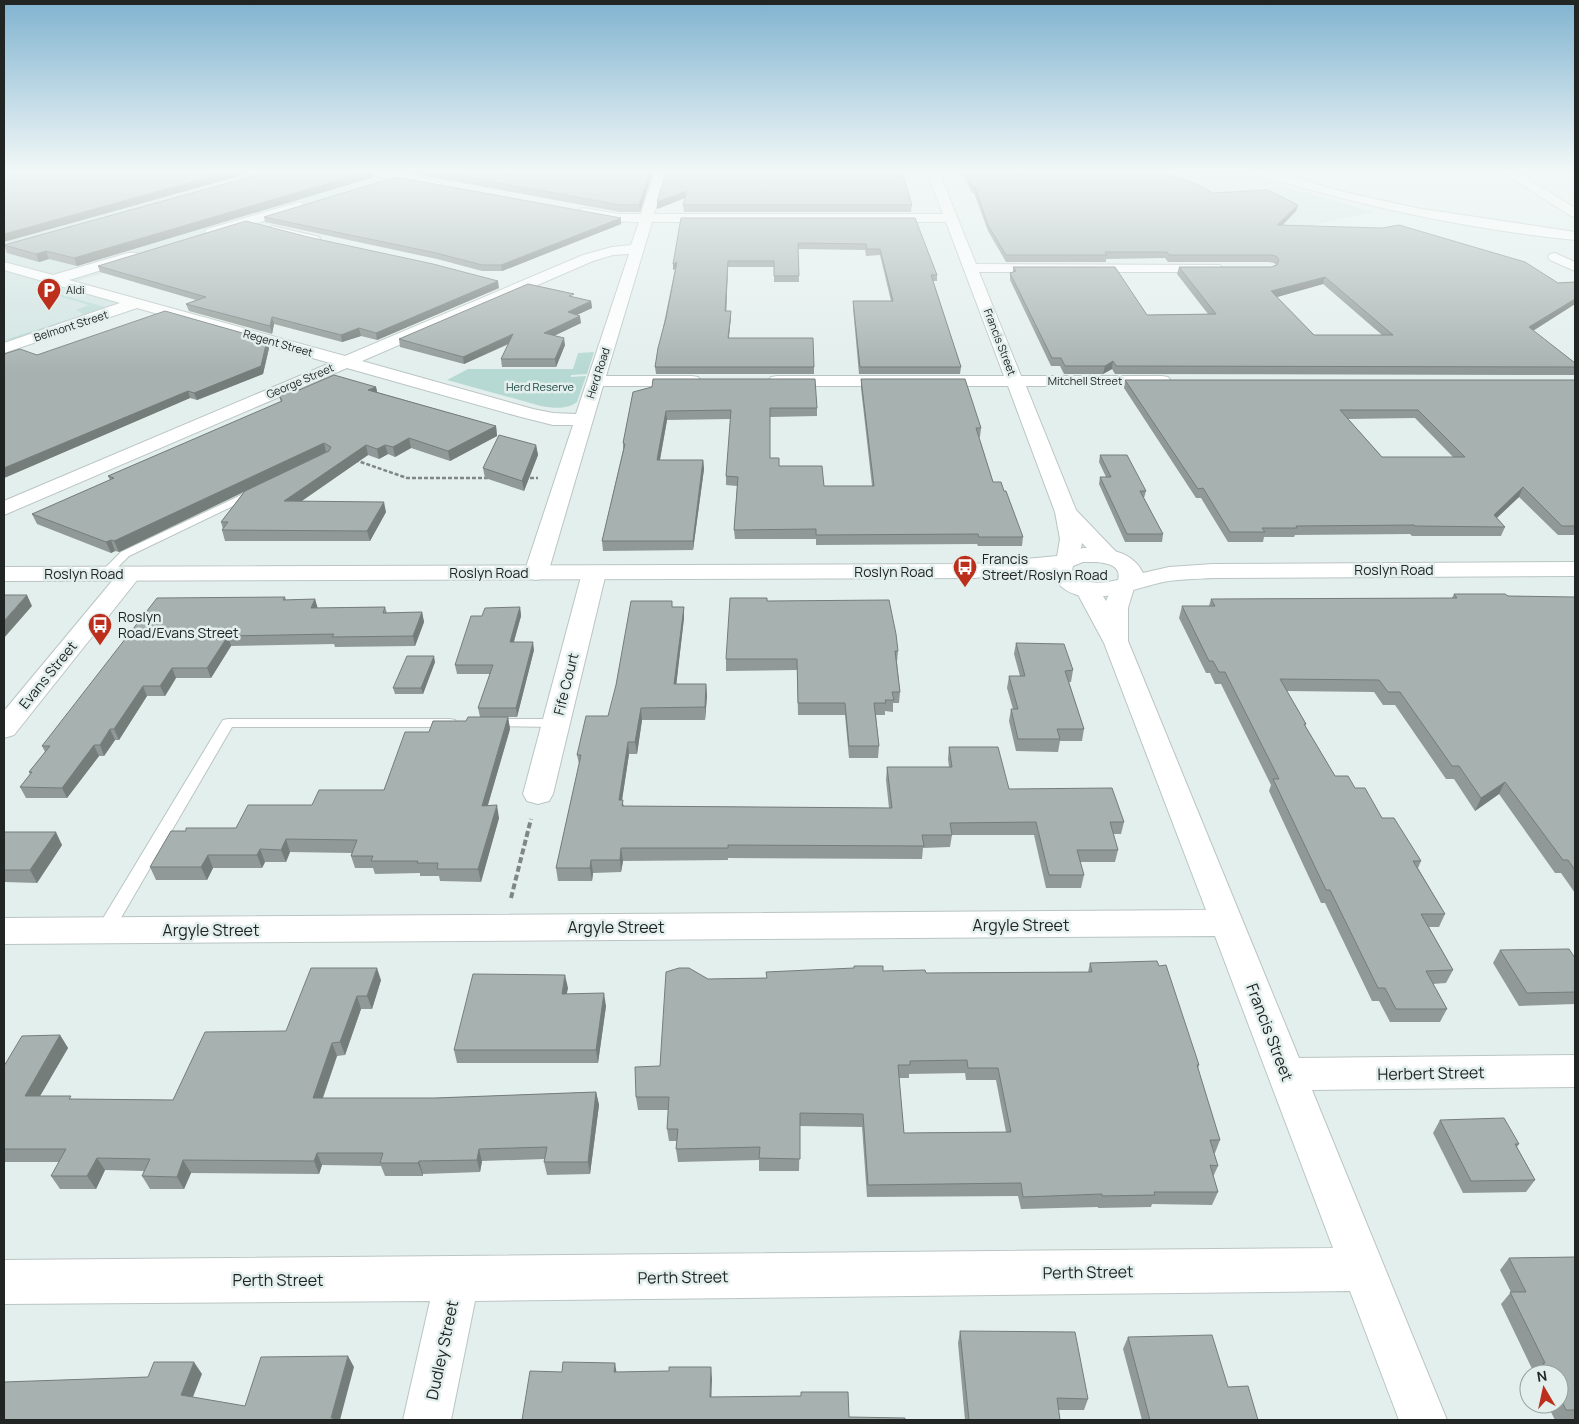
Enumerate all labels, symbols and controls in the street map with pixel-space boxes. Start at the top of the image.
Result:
parking icon: Aldi [36,277,62,311]
place label: Aldi [66,282,85,297]
street label: Belmont Street [32,306,110,345]
street label: Francis Street [981,306,1020,377]
street label: Regent Street [242,325,315,360]
street label: Herd Road [582,346,613,400]
street label: George Street [264,360,336,401]
street label: Mitchell Street [1048,373,1122,388]
park label: Herd Reserve [506,379,574,394]
place label: Francis Street/Roslyn Road [982,549,1108,584]
bus stop icon: Francis Street/Roslyn Road [952,554,978,588]
street label: Roslyn Road [1354,560,1434,579]
street label: Roslyn Road [854,562,934,581]
street label: Roslyn Road [449,563,529,582]
street label: Roslyn Road [44,564,124,583]
place label: Roslyn Road/Evans Street [118,607,239,642]
bus stop icon: Roslyn Road/Evans Street [87,612,113,646]
street label: Evans Street [14,637,81,713]
street label: Fife Court [549,651,582,717]
street label: Argyle Street [973,914,1069,936]
street label: Argyle Street [568,916,664,938]
street label: Argyle Street [163,919,259,941]
street label: Francis Street [1241,980,1299,1084]
street label: Herbert Street [1377,1061,1485,1085]
street label: Perth Street [1042,1260,1134,1284]
street label: Perth Street [637,1265,729,1289]
street label: Perth Street [233,1269,323,1291]
street label: Dudley Street [421,1298,463,1402]
north arrow [1519,1364,1569,1414]
text: N [1535,1365,1548,1386]

